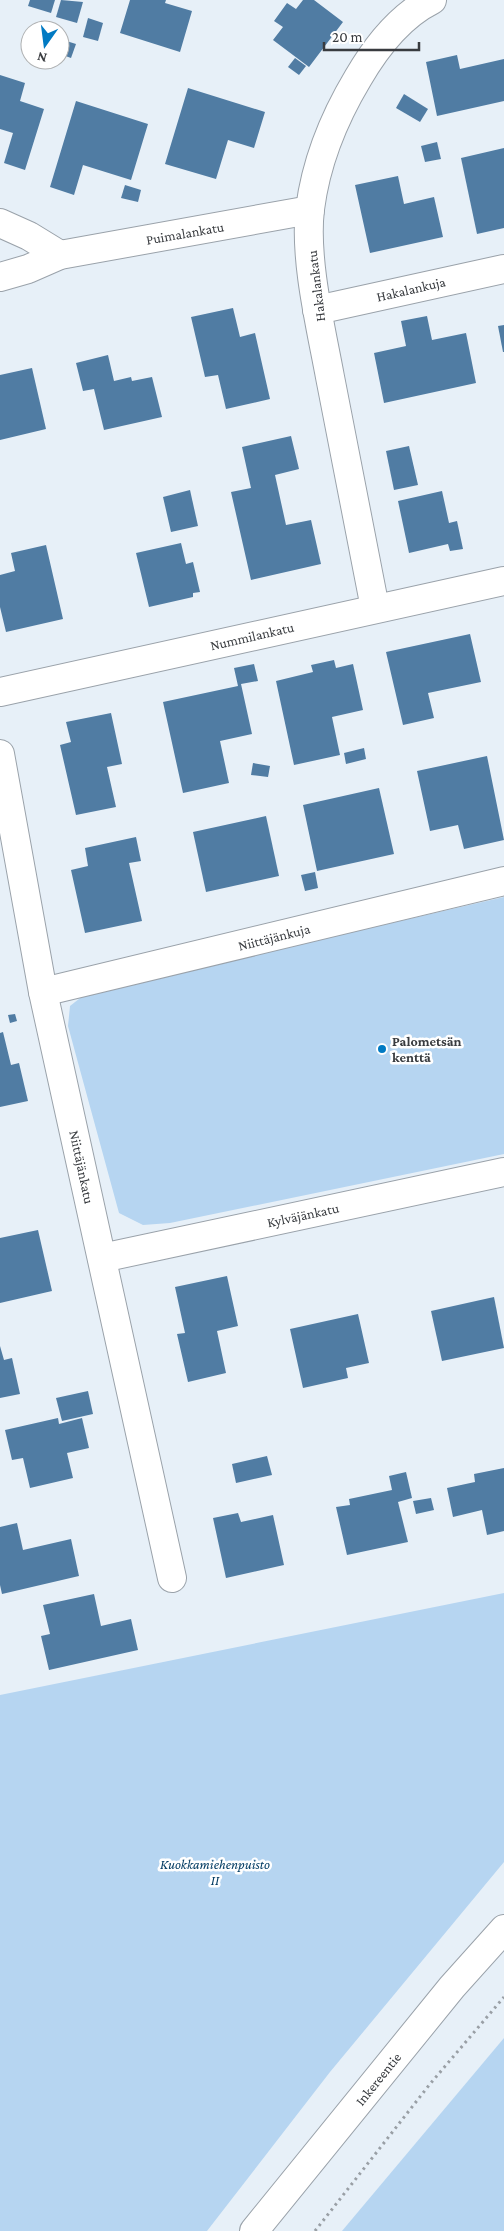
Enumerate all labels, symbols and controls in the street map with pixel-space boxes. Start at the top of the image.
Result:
north arrow [20,20,70,70]
scale bar [324,20,419,52]
text: 20 m [332,29,363,45]
text: N [35,49,48,67]
street label: Puimalankatu [145,218,226,248]
street label: Hakalankatu [304,249,328,323]
street label: Hakalankuja [375,273,448,306]
street label: Nummilankatu [208,618,296,653]
street label: Niittäjänkuja [236,920,312,955]
place label: Palometsän kenttä [392,1033,462,1065]
marker: Palometsän kenttä [376,1043,388,1055]
street label: Niittäjänkatu [65,1129,98,1206]
street label: Kylväjänkatu [266,1199,341,1231]
park label: Kuokkamiehenpuisto II [160,1856,270,1888]
street label: Inkereentie [352,2049,404,2109]

